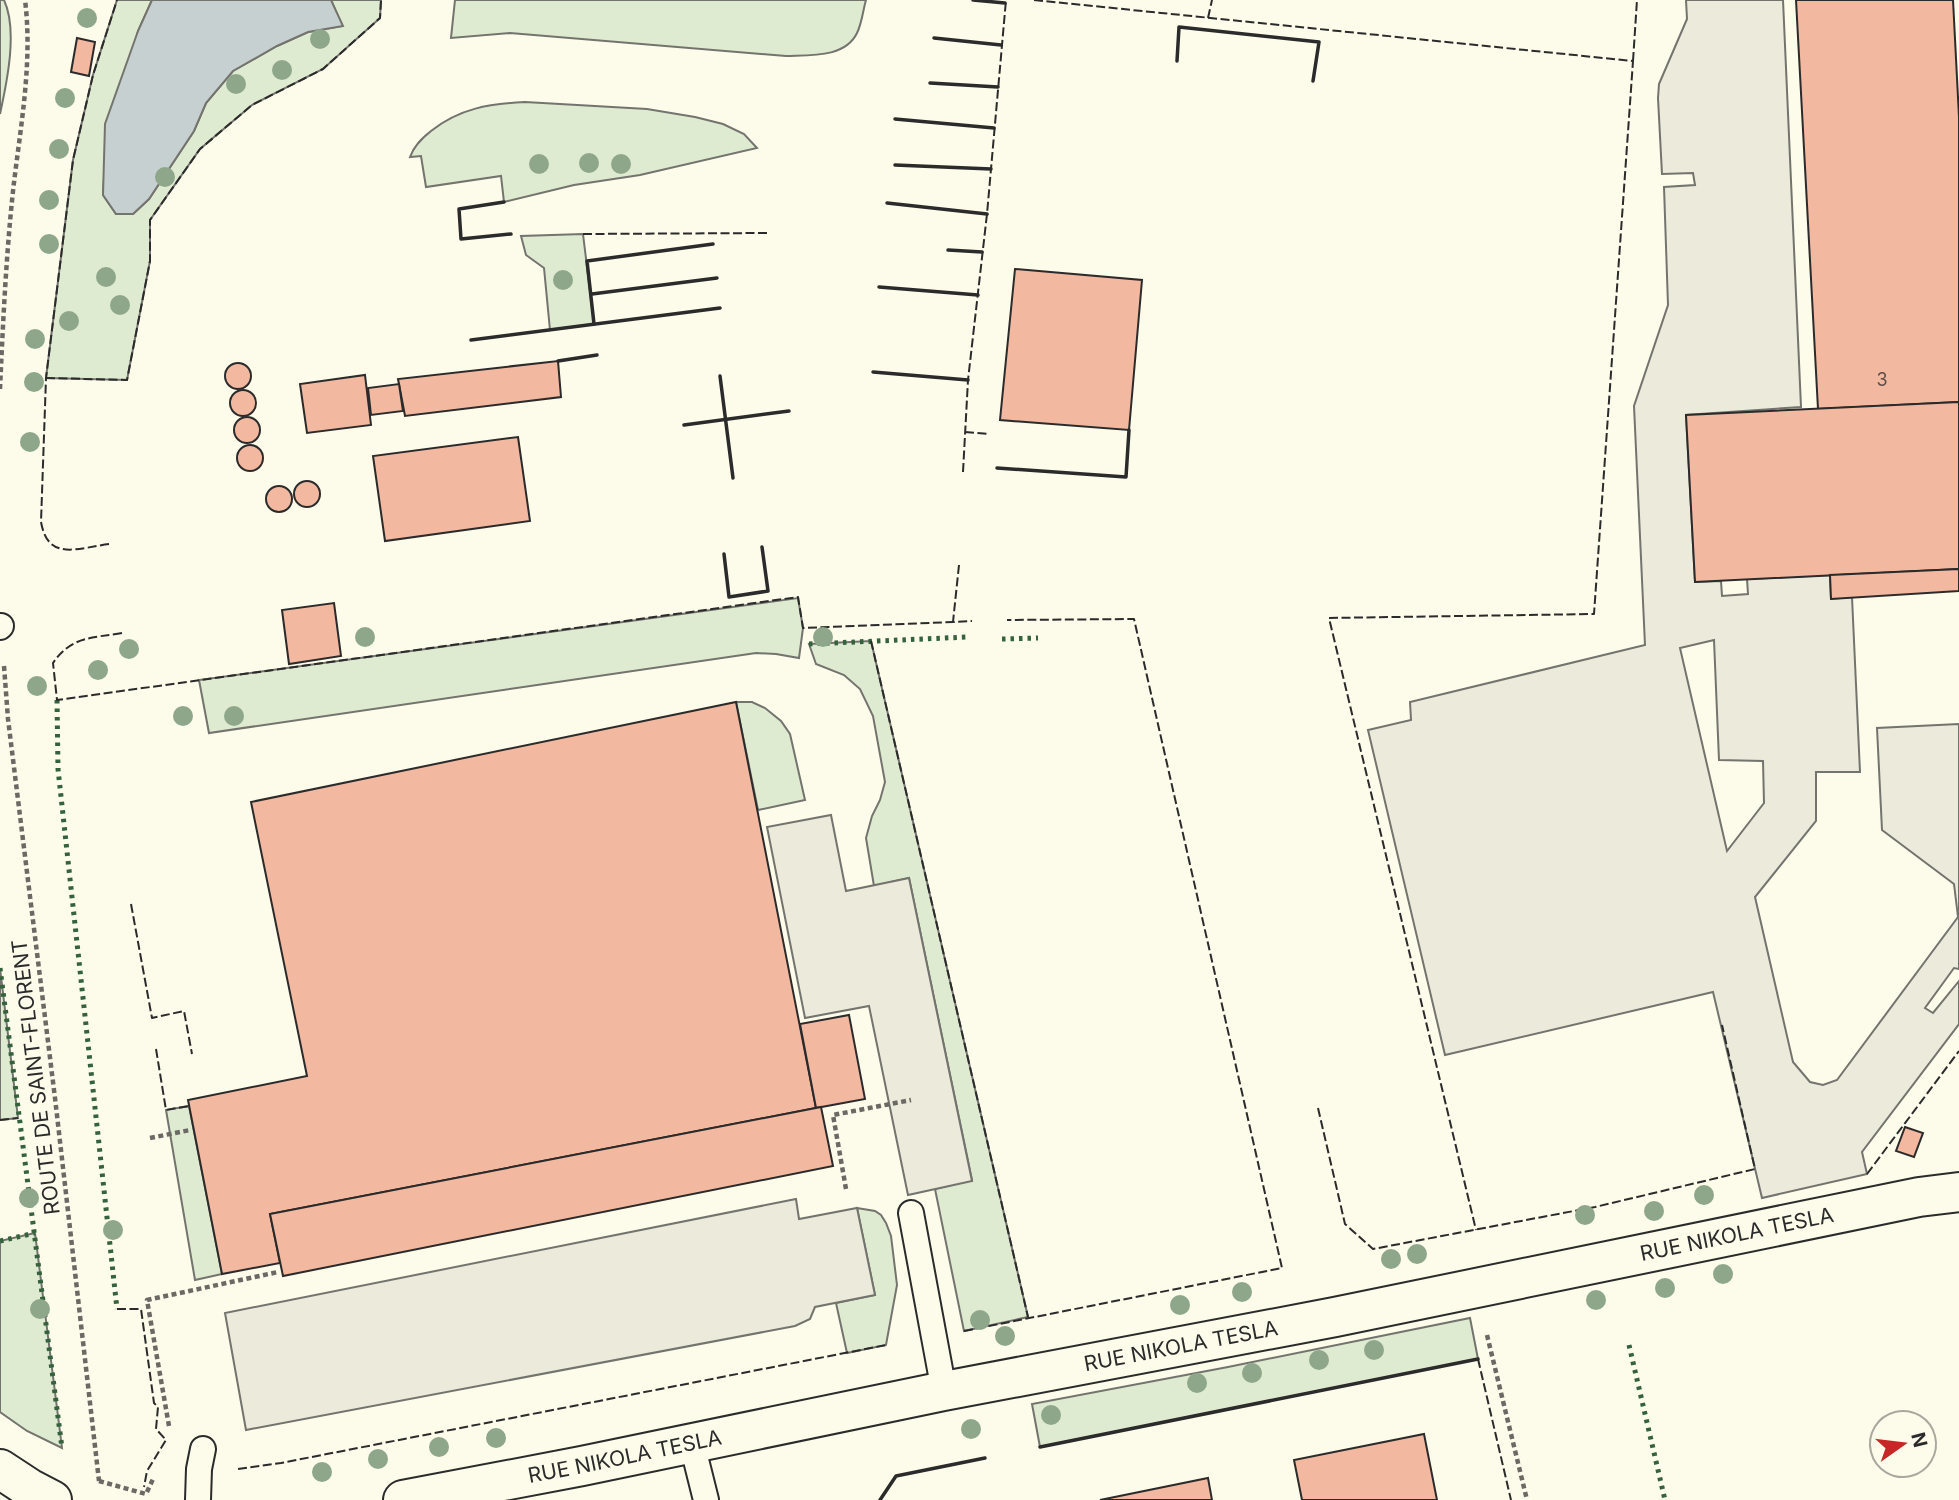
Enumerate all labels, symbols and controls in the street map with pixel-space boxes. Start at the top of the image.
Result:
house number: 3 [1876,369,1888,390]
street label: ROUTE DE SAINT-FLORENT [6,938,65,1216]
street label: RUE NIKOLA TESLA [1638,1202,1836,1266]
street label: RUE NIKOLA TESLA [1082,1315,1280,1376]
north arrow [1868,1409,1938,1479]
street label: RUE NIKOLA TESLA [526,1424,724,1488]
text: N [1906,1430,1932,1450]

